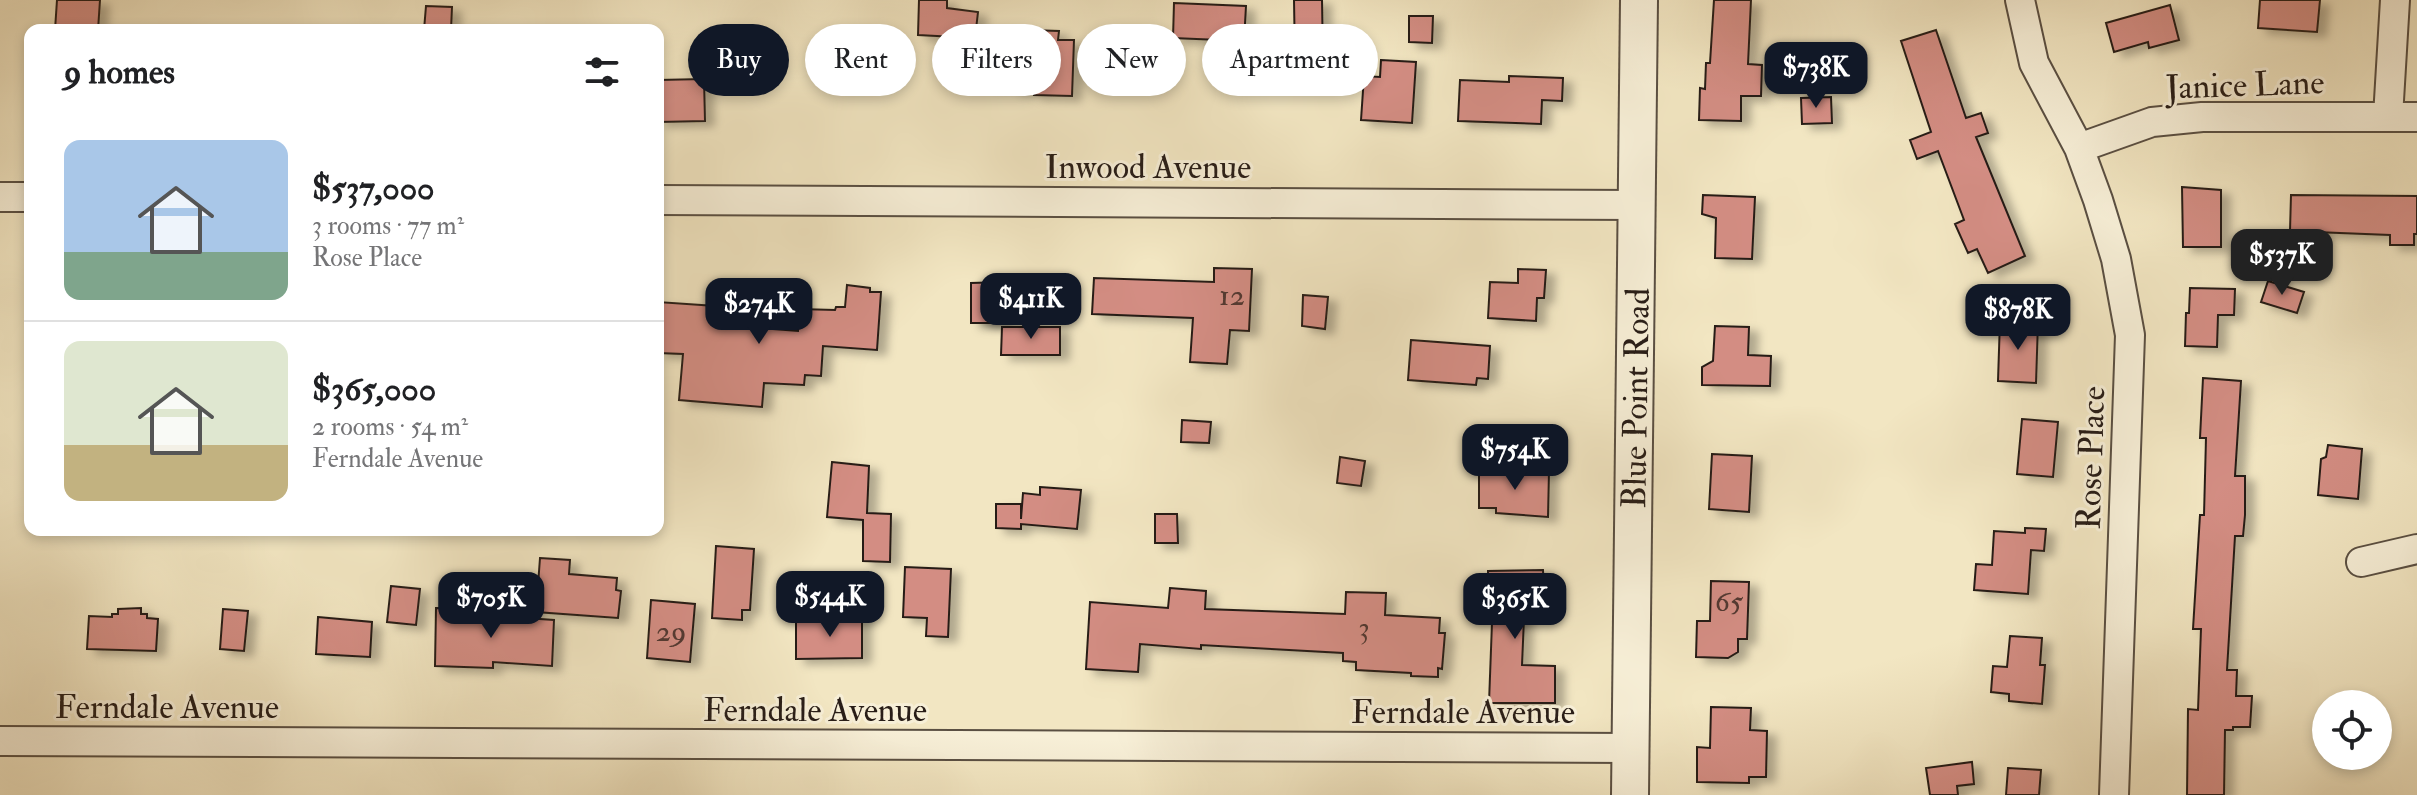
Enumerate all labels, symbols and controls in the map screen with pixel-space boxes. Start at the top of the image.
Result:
chip: Buy [688,24,789,96]
chip: Rent [805,24,916,96]
chip: Filters [932,24,1061,96]
chip: New [1077,24,1186,96]
chip: Apartment [1202,24,1378,96]
pin: $738K [1760,42,1872,110]
icon: filters [580,50,624,94]
text: 9 homes [64,51,175,94]
text: $738K [1782,52,1850,84]
street label: Janice Lane [2164,61,2325,110]
street label: Inwood Avenue [1045,146,1251,189]
text: $537,000 [312,167,435,210]
icon: home [128,172,224,268]
text: 3 rooms · 77 m² [312,210,464,242]
pin: $537K [2226,229,2338,297]
text: $537K [2249,239,2315,271]
text: Rose Place [312,242,422,274]
pin: $411K [975,273,1087,341]
house number: 12 [1219,277,1245,314]
pin: $274K [703,278,815,346]
text: $411K [998,283,1064,315]
pin: $878K [1962,284,2074,352]
street label: Blue Point Road [1613,287,1660,509]
text: $274K [723,288,795,320]
text: $878K [1983,294,2053,326]
text: $365,000 [312,368,436,411]
icon: home [128,373,224,469]
street label: Rose Place [2068,385,2115,531]
text: 2 rooms · 54 m² [312,411,468,443]
pin: $754K [1459,424,1571,492]
text: $754K [1480,434,1550,466]
text: Ferndale Avenue [312,443,483,475]
pin: $544K [774,571,886,639]
pin: $705K [435,572,547,640]
pin: $365K [1459,573,1571,641]
text: $544K [794,581,866,613]
text: $705K [456,582,526,614]
text: $365K [1481,583,1549,615]
house number: 65 [1715,583,1744,620]
house number: 3 [1358,609,1370,646]
house number: 29 [656,613,686,650]
street label: Ferndale Avenue [55,686,279,729]
street label: Ferndale Avenue [703,689,927,732]
map controls [2312,690,2392,770]
button: locate [2312,690,2392,770]
street label: Ferndale Avenue [1351,691,1575,734]

